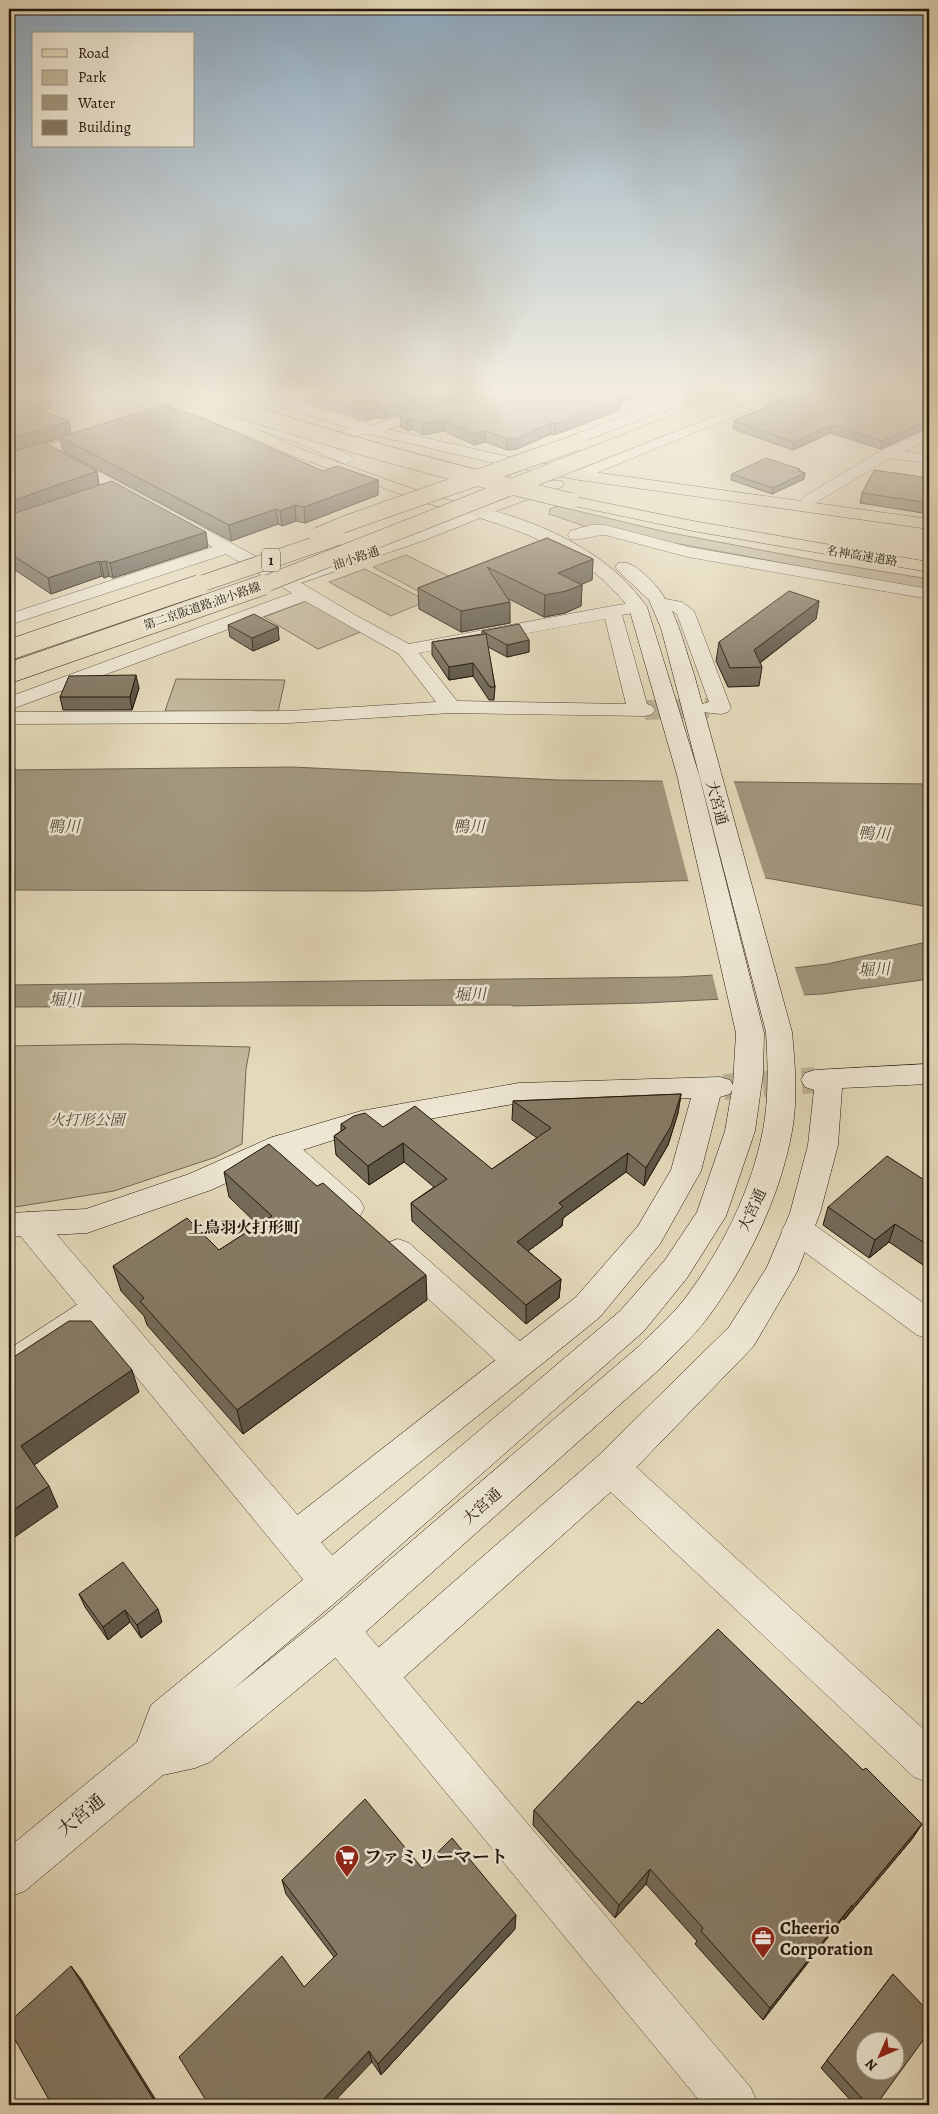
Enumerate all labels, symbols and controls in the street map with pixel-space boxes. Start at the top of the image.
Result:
legend [32,32,195,148]
text: Road [78,43,110,63]
text: Park [78,67,107,87]
text: Water [77,93,115,113]
text: Building [78,117,131,137]
street label: 名神高速道路 [825,542,899,570]
street label: 油小路通 [331,543,381,573]
road number: 1 [262,548,280,572]
street label: 第二京阪道路;油小路線 [141,578,263,634]
street label: 大宮通 [702,779,732,827]
water label: 鴨川 [48,816,82,838]
water label: 鴨川 [453,816,487,838]
water label: 鴨川 [857,822,893,846]
water label: 堀川 [857,958,893,982]
water label: 堀川 [454,983,488,1007]
water label: 堀川 [49,989,83,1011]
park label: 火打形公園 [49,1110,127,1130]
street label: 大宮通 [733,1185,771,1235]
district label: 上鳥羽火打形町 [188,1217,300,1239]
street label: 大宮通 [458,1484,506,1528]
street label: 大宮通 [52,1789,110,1841]
supermarket icon: ファミリーマート [334,1844,360,1878]
place label: ファミリーマート [364,1845,508,1869]
place label: Cheerio Corporation [780,1916,873,1961]
office icon: Cheerio Corporation [750,1925,776,1959]
north arrow [856,2032,906,2082]
text: N [861,2055,881,2075]

